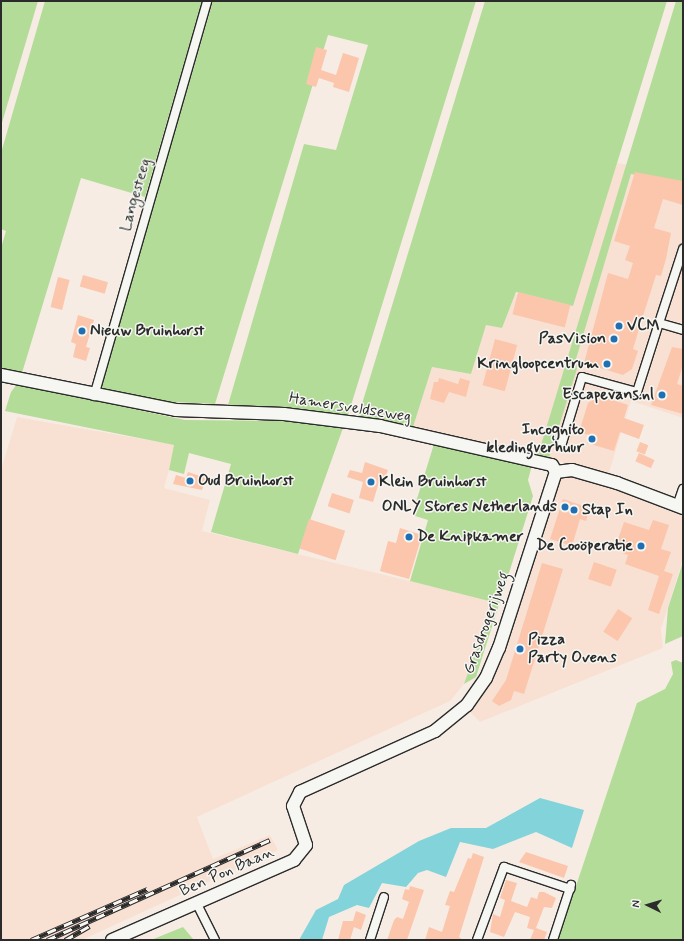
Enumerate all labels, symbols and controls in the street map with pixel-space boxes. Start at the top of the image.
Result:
street label: Langesteeg [116,156,156,234]
place label: VCM [627,316,660,336]
place label: Nieuw Bruinhorst [90,321,208,341]
marker: VCM [614,321,624,331]
marker: Nieuw Bruinhorst [77,326,87,336]
place label: PasVision [539,329,606,349]
marker: PasVision [609,334,619,344]
place label: Kringloopcentrum [477,354,599,374]
marker: Kringloopcentrum [602,359,612,369]
place label: Escapevans.nl [562,385,654,405]
street label: Hamersveldseweg [288,389,412,427]
marker: Escapevans.nl [657,390,667,400]
place label: Incognito kledingverhuur [486,420,584,458]
marker: Incognito kledingverhuur [587,434,597,444]
place label: Oud Bruinhorst [198,471,297,491]
place label: Klein Bruinhorst [379,472,490,492]
marker: Oud Bruinhorst [185,476,195,486]
marker: Klein Bruinhorst [366,477,376,487]
place label: ONLY Stores Netherlands [382,497,557,517]
place label: Stap In [582,500,632,520]
marker: ONLY Stores Netherlands [560,502,570,512]
marker: Stap In [569,505,579,515]
place label: De Knipkamer [417,527,516,547]
marker: De Knipkamer [404,532,414,542]
place label: De Cooöperatie [534,536,633,556]
marker: De Cooöperatie [636,541,646,551]
street label: Grasdrogerijweg [460,569,514,677]
place label: Pizza Party Ovens [528,630,612,668]
marker: Pizza Party Ovens [515,644,525,654]
street label: Ben Pon Baan [180,844,274,900]
north arrow [628,885,668,925]
text: N [629,900,643,908]

